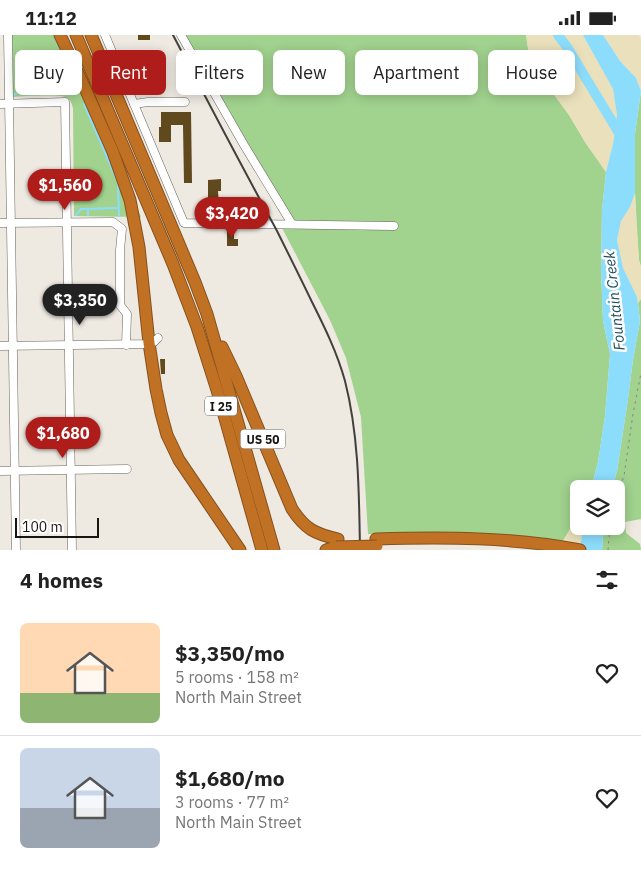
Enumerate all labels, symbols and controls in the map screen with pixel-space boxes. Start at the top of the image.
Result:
text: 11:12 [25,6,77,30]
chip: Buy [15,50,82,95]
chip: Rent [92,50,166,95]
chip: Filters [176,50,263,95]
chip: New [273,50,345,95]
chip: Apartment [355,50,478,95]
chip: House [488,50,575,95]
pin: $1,560 [24,169,106,211]
text: $1,560 [39,175,91,195]
pin: $3,420 [191,197,273,239]
text: $3,420 [206,203,258,223]
water label: Fountain Creek [599,250,629,352]
pin: $3,350 [39,283,121,326]
text: $3,350 [54,290,106,310]
road number: I 25 [205,397,237,416]
pin: $1,680 [22,417,104,459]
text: $1,680 [37,423,89,443]
road number: US 50 [240,429,286,449]
map controls [570,480,625,535]
button: layers [570,480,625,535]
scale bar [15,515,99,538]
text: 100 m [22,518,63,536]
text: 4 homes [20,566,103,594]
icon: filters [593,566,621,594]
text: $3,350/mo [175,639,285,667]
icon: home [60,643,120,703]
icon: heart [593,659,621,687]
text: 5 rooms · 158 m² [175,667,299,687]
text: North Main Street [175,687,302,707]
text: $1,680/mo [175,764,285,792]
icon: home [60,768,120,828]
icon: heart [593,784,621,812]
text: 3 rooms · 77 m² [175,792,289,812]
text: North Main Street [175,812,302,832]

